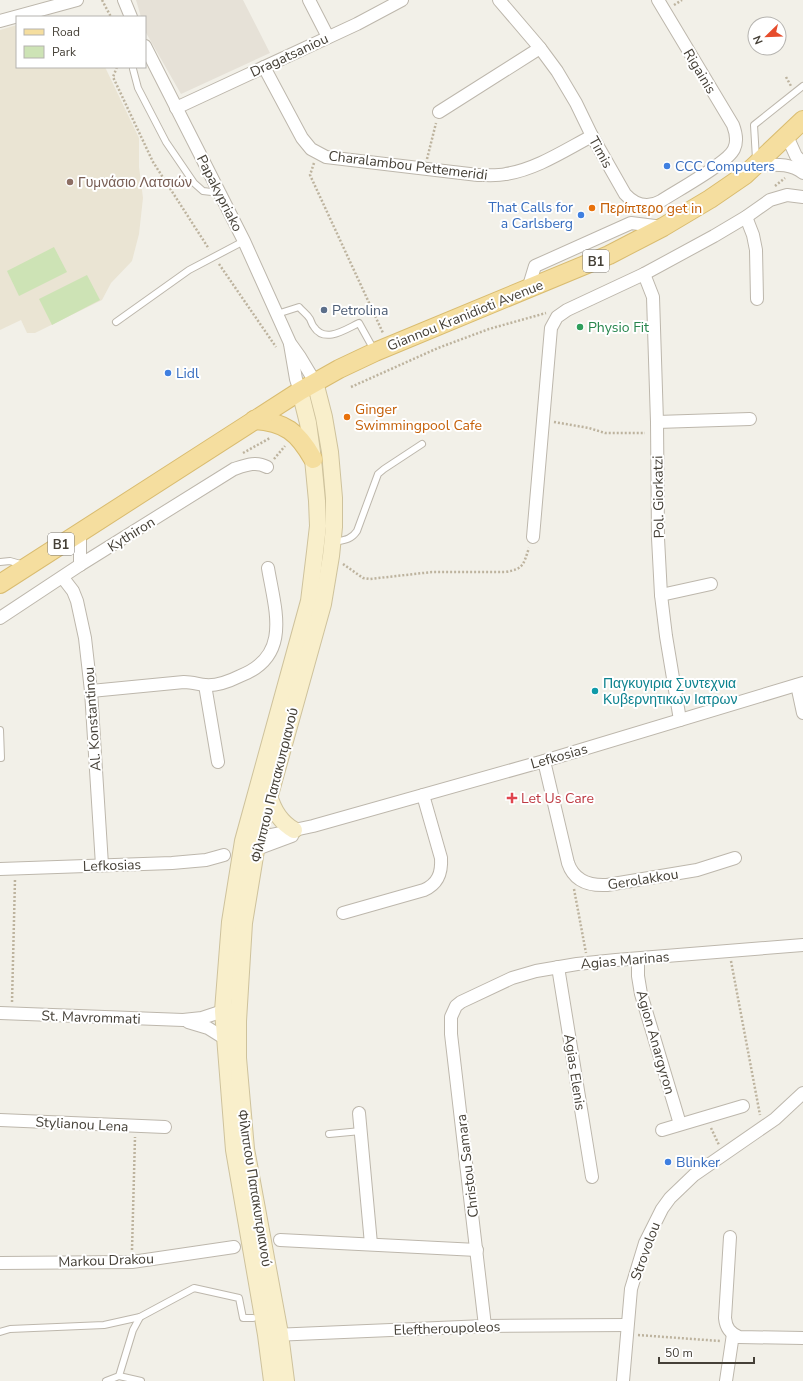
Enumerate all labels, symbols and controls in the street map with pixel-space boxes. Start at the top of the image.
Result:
legend [16,16,146,68]
north arrow [747,16,787,56]
text: Road [52,24,80,40]
street label: Dragatsaniou [247,29,331,82]
text: N [750,33,767,46]
text: Park [52,44,77,60]
street label: Rigainis [679,45,721,98]
street label: Timis [584,133,617,172]
street label: Charalambou Pettemeridi [327,146,489,185]
street label: Papakypriako [192,152,247,235]
place label: CCC Computers [675,157,775,176]
marker: CCC Computers [662,161,672,171]
place label: Γυμνάσιο Λατσιών [78,173,192,192]
marker: Γυμνάσιο Λατσιών [65,177,75,187]
place label: That Calls for a Carlsberg [488,198,573,233]
place label: Περίπτερο get in [600,199,702,218]
marker: Περίπτερο get in [587,203,597,213]
marker: That Calls for a Carlsberg [576,210,586,220]
road number: B1 [583,250,609,272]
street label: Giannou Kranidioti Avenue [384,275,546,356]
place label: Petrolina [332,301,388,320]
marker: Petrolina [319,305,329,315]
place label: Physio Fit [588,318,649,337]
marker: Physio Fit [575,322,585,332]
place label: Lidl [176,364,200,383]
marker: Lidl [163,368,173,378]
place label: Ginger Swimmingpool Cafe [355,400,482,435]
marker: Ginger Swimmingpool Cafe [342,412,352,422]
street label: Pol. Giorkatzi [648,456,669,538]
street label: Kythiron [104,512,159,556]
road number: B1 [48,533,74,555]
street label: Al. Konstantinou [79,666,106,772]
place label: Παγκυγιρια Συντεχνια Κυβερνητικων Ιατρων [603,674,737,709]
marker: Παγκυγιρια Συντεχνια Κυβερνητικων Ιατρων [590,686,600,696]
street label: Φίλιππου Παπακυπριανού [246,706,303,864]
street label: Lefkosias [528,739,590,774]
place label: Let Us Care [521,789,594,808]
marker: Let Us Care [506,792,518,804]
street label: Lefkosias [83,855,142,876]
street label: Gerolakkou [606,865,680,894]
street label: Agias Marinas [580,947,671,974]
street label: Agion Anargyron [632,988,679,1096]
street label: St. Mavrommati [41,1006,141,1029]
street label: Agias Elenis [559,1033,590,1112]
street label: Φίλιππου Παπακυπριανού [233,1108,276,1268]
street label: Stylianou Lena [35,1113,129,1136]
street label: Christou Samara [452,1113,483,1219]
place label: Blinker [676,1153,720,1172]
marker: Blinker [663,1157,673,1167]
street label: Strovolou [626,1219,665,1283]
street label: Markou Drakou [58,1249,154,1272]
street label: Eleftheroupoleos [393,1317,501,1340]
scale bar [659,1339,754,1365]
text: 50 m [665,1345,693,1361]

